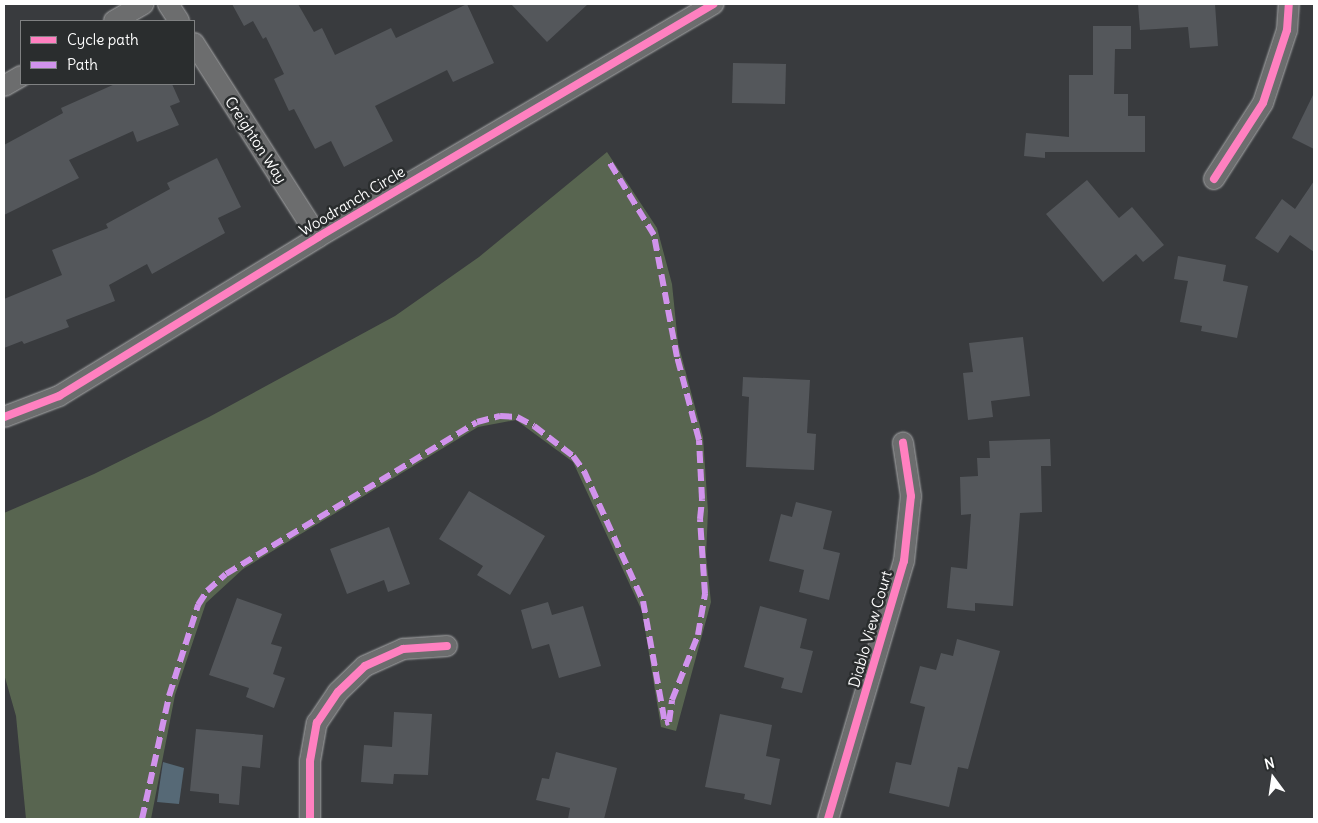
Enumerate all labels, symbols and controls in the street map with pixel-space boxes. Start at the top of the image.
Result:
legend [20,20,195,85]
text: Cycle path [67,30,139,49]
text: Path [67,55,98,74]
street label: Creighton Way [221,93,291,187]
street label: Woodranch Circle [296,162,408,240]
street label: Diablo View Court [845,569,895,689]
north arrow [1248,753,1298,803]
text: N [1262,754,1276,773]

